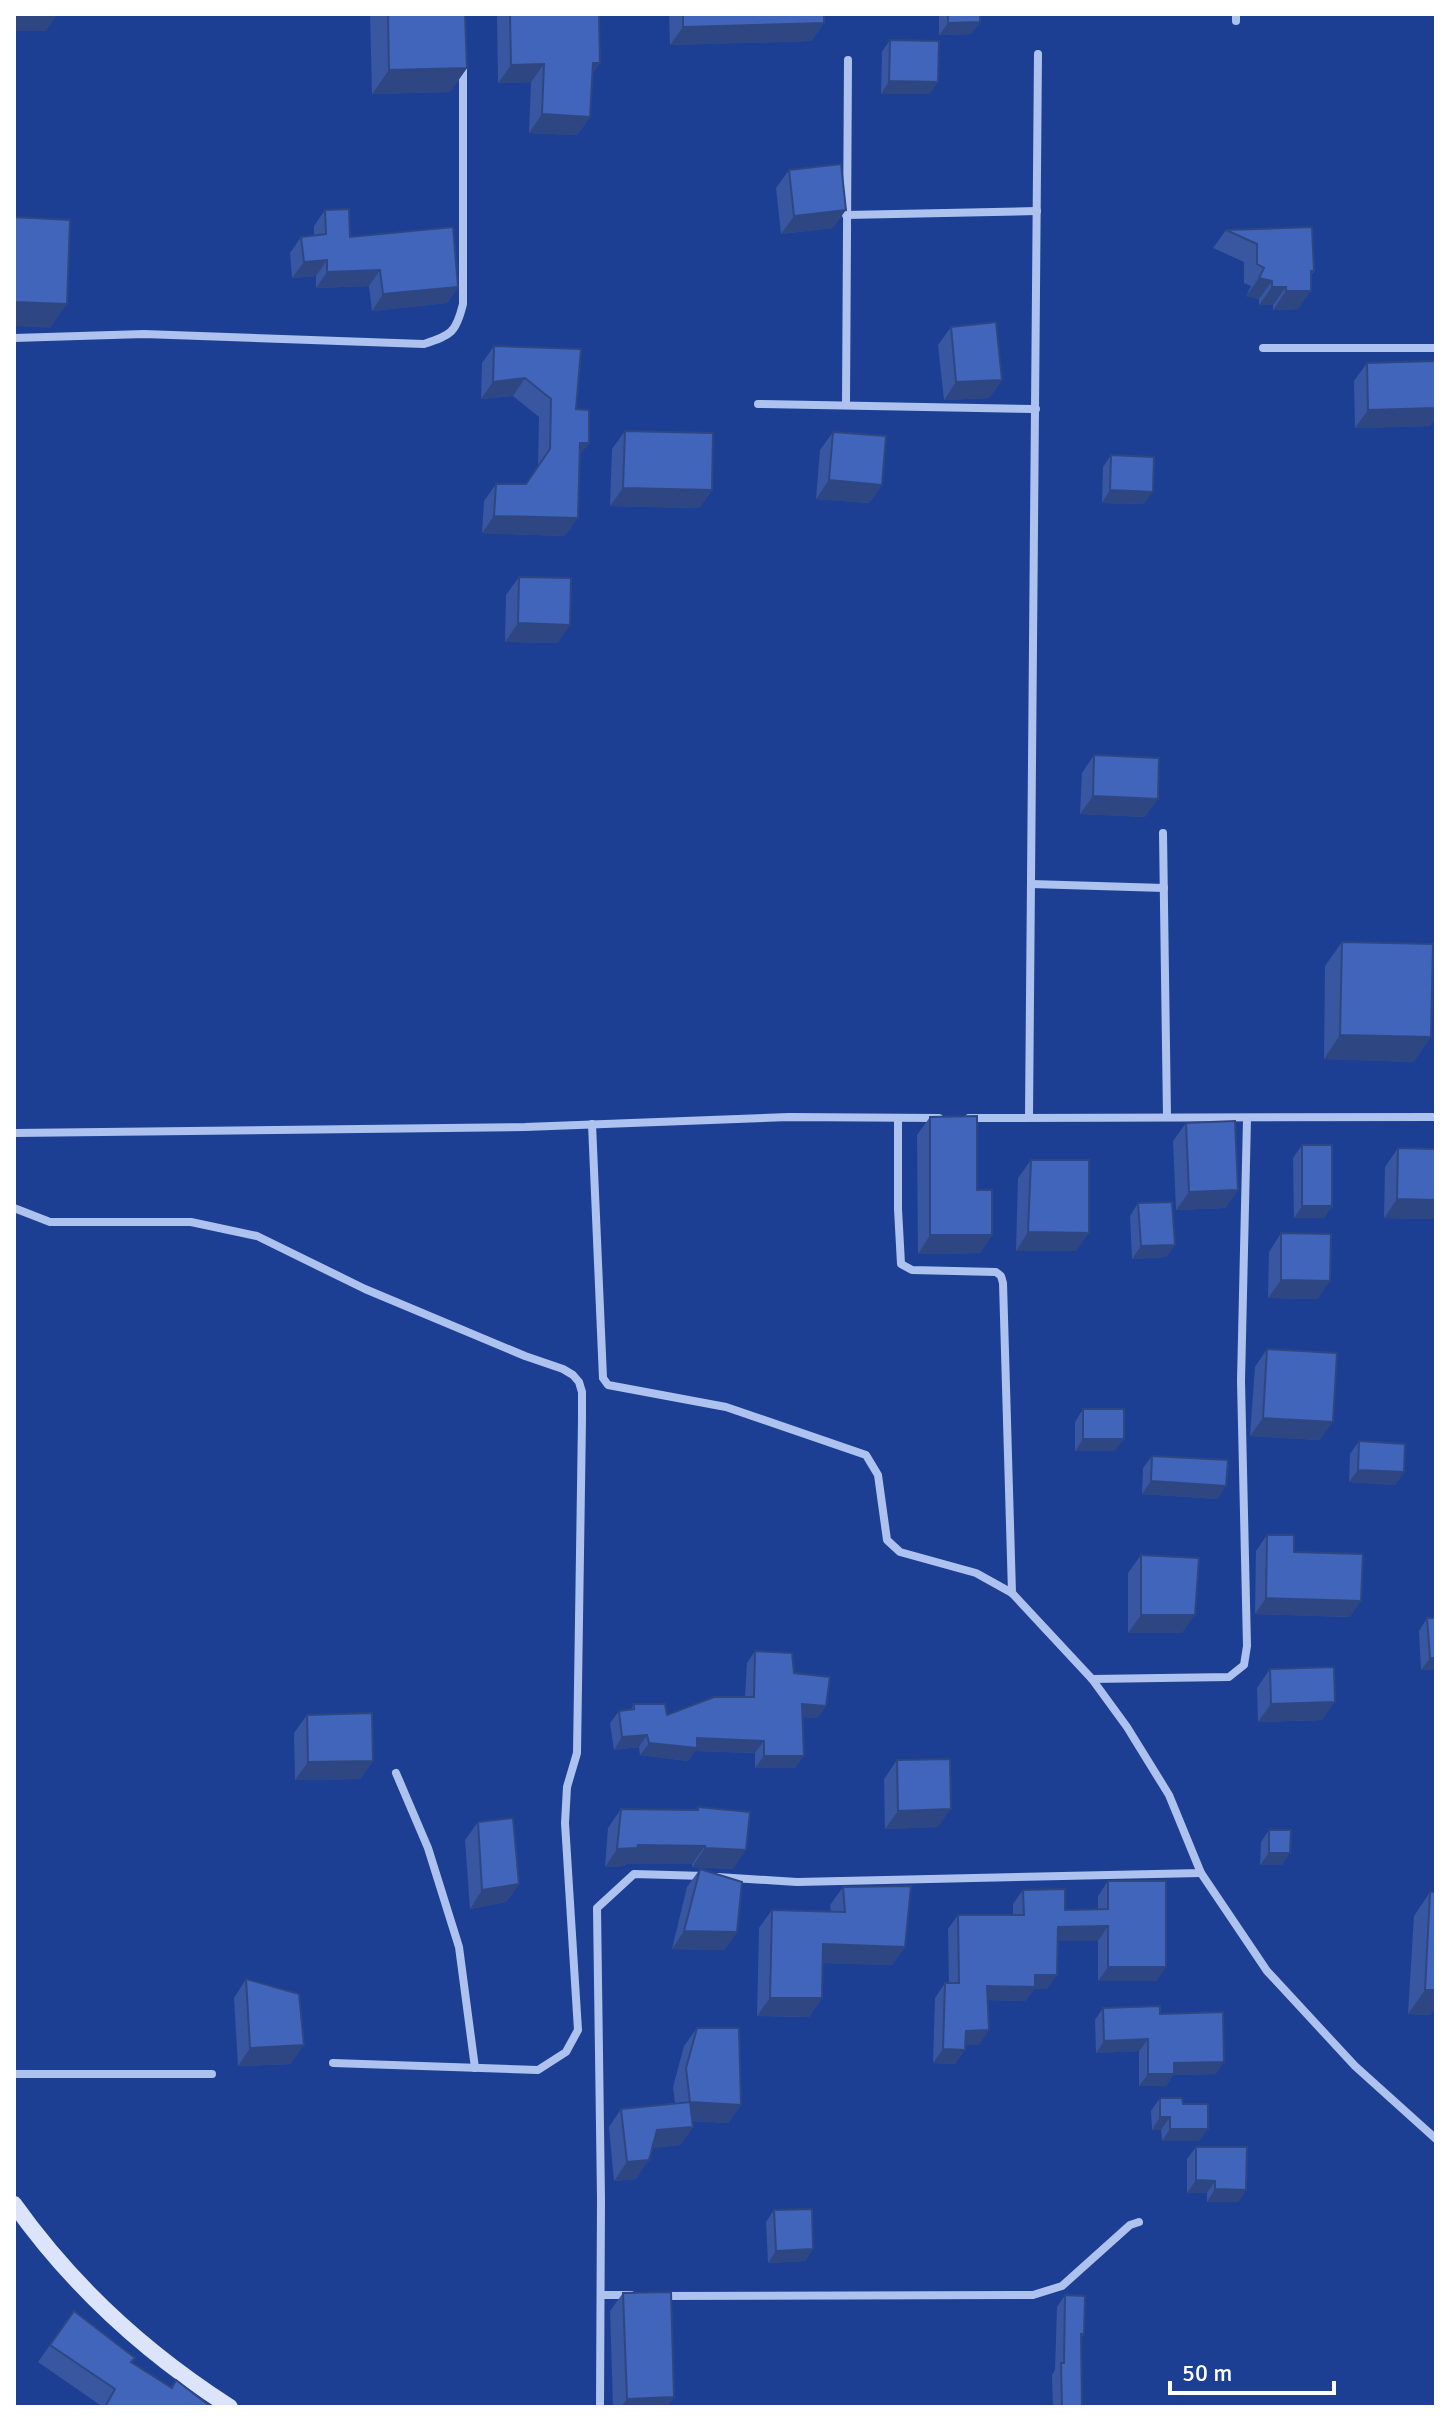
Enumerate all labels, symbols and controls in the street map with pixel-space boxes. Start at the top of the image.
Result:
scale bar [1170,2345,1334,2395]
text: 50 m [1182,2358,1232,2388]

